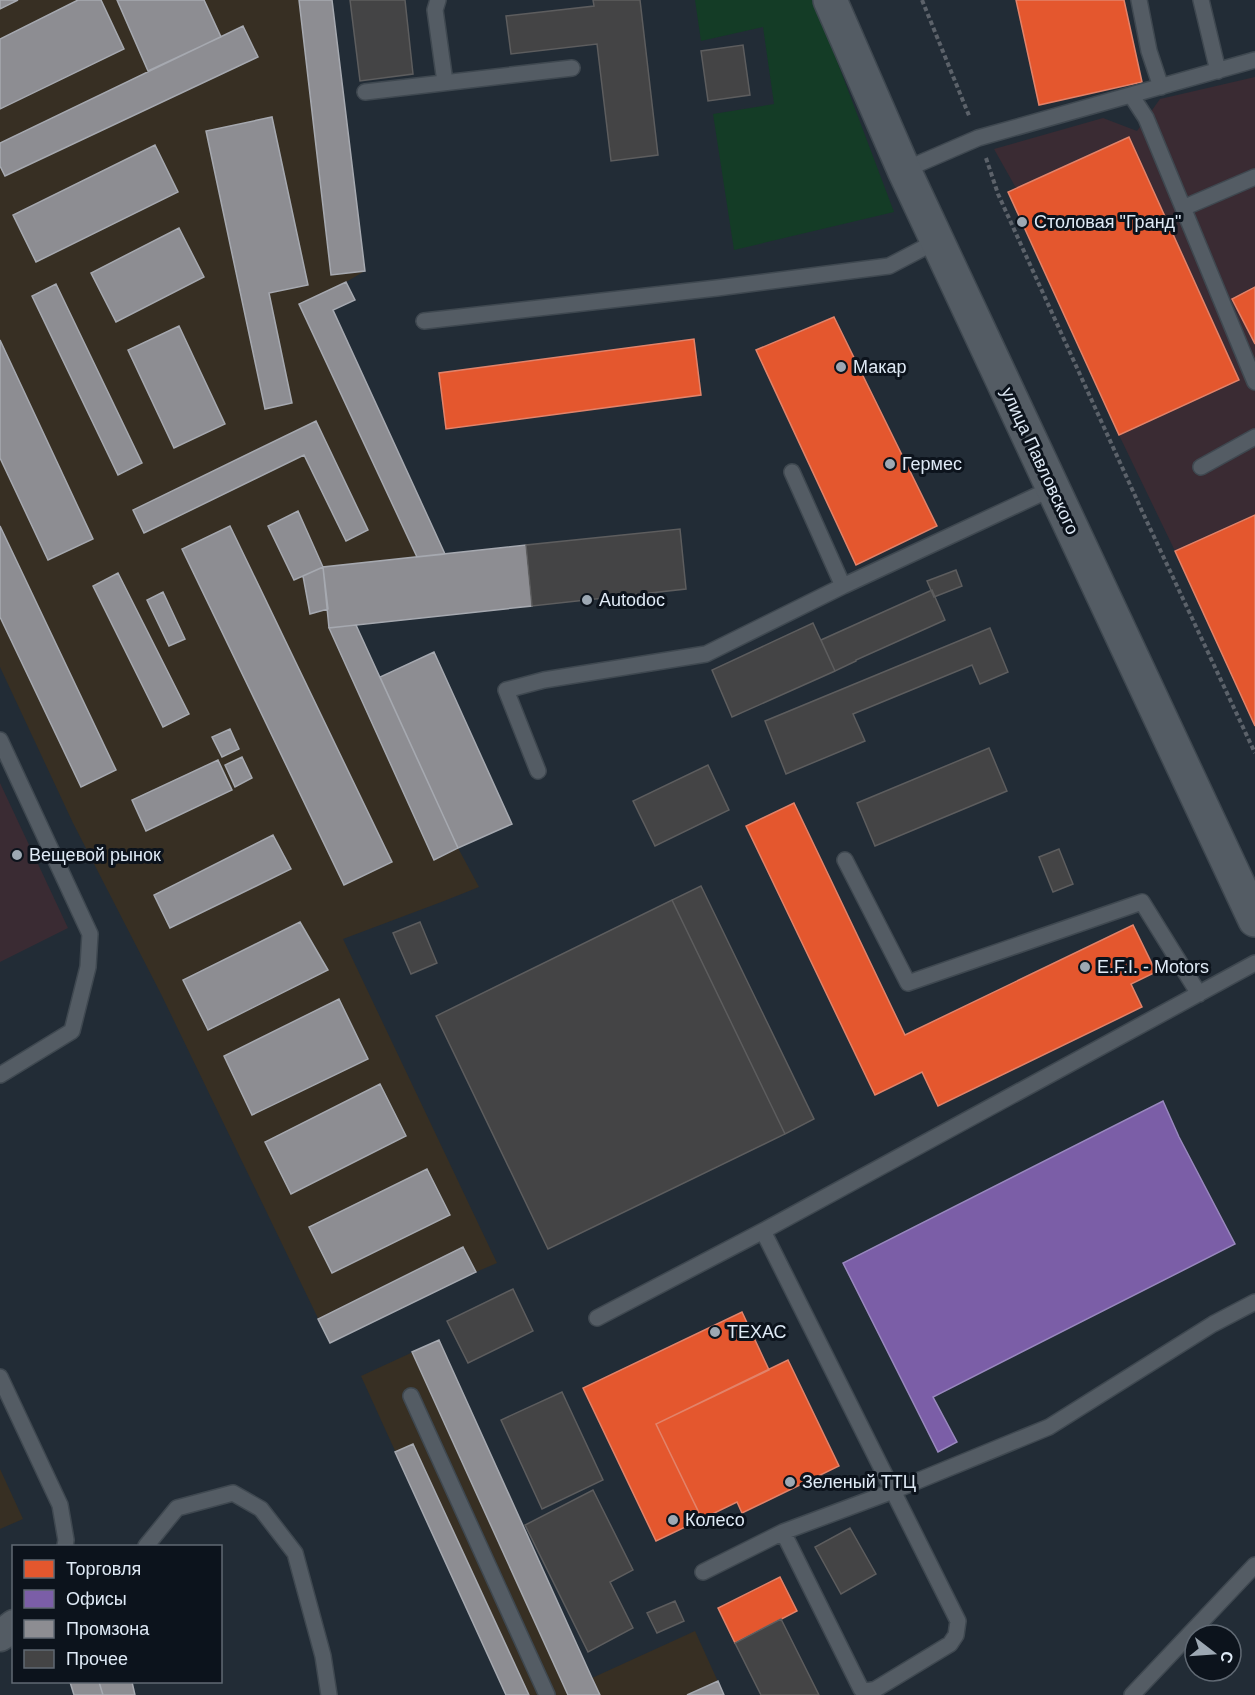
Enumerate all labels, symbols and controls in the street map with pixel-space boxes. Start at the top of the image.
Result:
place label: Столовая "Гранд" [1034,212,1181,232]
marker: Столовая "Гранд" [1015,215,1029,229]
place label: Макар [853,357,907,377]
marker: Макар [834,360,848,374]
street label: улица Павловского [997,384,1083,538]
place label: Гермес [902,454,962,474]
marker: Гермес [883,457,897,471]
place label: Autodoc [599,590,665,610]
marker: Autodoc [580,593,594,607]
place label: Вещевой рынок [29,845,161,865]
marker: Вещевой рынок [10,848,24,862]
place label: E.F.I. - Motors [1097,957,1209,977]
marker: E.F.I. - Motors [1078,960,1092,974]
place label: ТЕХАС [727,1322,787,1342]
marker: ТЕХАС [708,1325,722,1339]
place label: Зеленый ТТЦ [802,1472,916,1492]
marker: Зеленый ТТЦ [783,1475,797,1489]
place label: Колесо [685,1510,745,1530]
marker: Колесо [666,1513,680,1527]
legend [12,1545,222,1683]
text: Торговля [66,1559,141,1579]
text: Офисы [66,1589,127,1609]
text: Промзона [66,1619,150,1639]
north arrow [1183,1623,1243,1683]
text: Прочее [66,1649,128,1669]
text: С [1217,1649,1237,1666]

